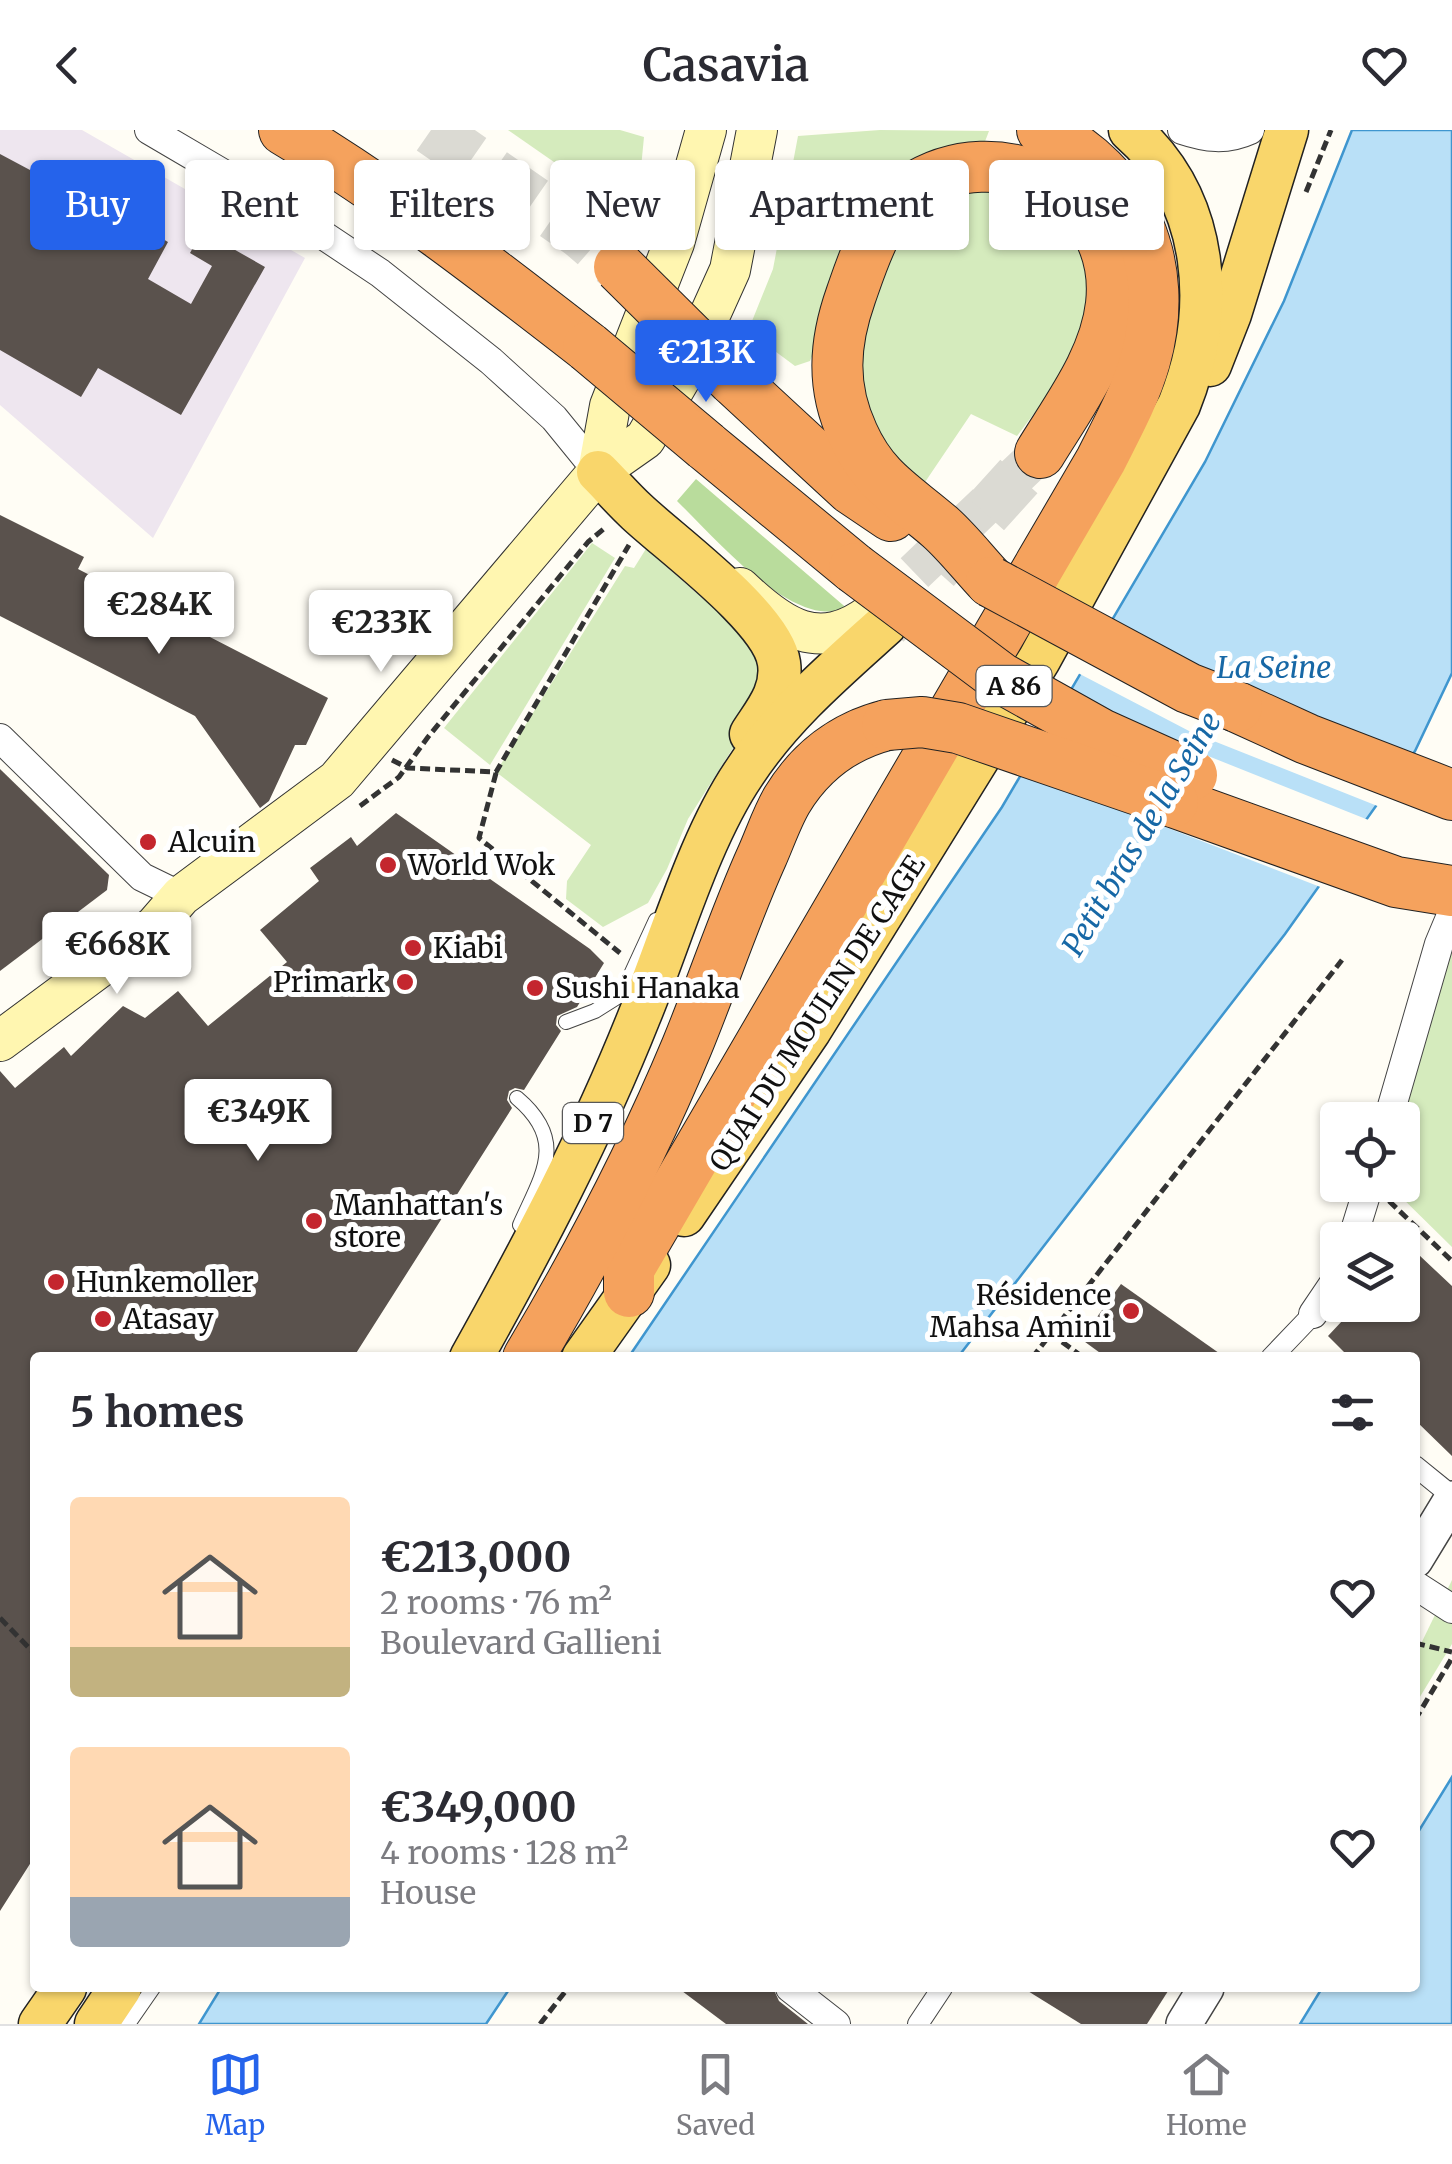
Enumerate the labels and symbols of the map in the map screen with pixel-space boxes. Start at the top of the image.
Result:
pin: €213K [636,320,776,405]
pin: €284K [89,572,229,657]
pin: €233K [311,590,451,675]
water label: La Seine [1217,648,1331,686]
road number: A 86 [976,666,1052,706]
water label: Petit bras de la Seine [1053,705,1229,962]
place label: Alcuin [167,824,256,860]
marker: Alcuin [137,831,159,853]
place label: World Wok [407,847,556,883]
street label: QUAI DU MOULIN DE CAGE [701,848,933,1178]
marker: World Wok [377,854,399,876]
pin: €668K [47,912,187,997]
place label: Kiabi [433,930,503,966]
marker: Kiabi [402,937,424,959]
place label: Primark [273,964,385,1000]
place label: Sushi Hanaka [555,970,740,1006]
marker: Primark [394,971,416,993]
marker: Sushi Hanaka [524,977,546,999]
pin: €349K [188,1079,328,1164]
road number: D 7 [563,1103,623,1143]
place label: Manhattan's store [334,1187,503,1255]
marker: Manhattan's store [303,1210,325,1232]
place label: Hunkemoller [76,1264,254,1300]
marker: Hunkemoller [45,1271,67,1293]
place label: Résidence Mahsa Amini [930,1277,1111,1345]
marker: Résidence Mahsa Amini [1120,1300,1142,1322]
place label: Atasay [122,1301,214,1337]
marker: Atasay [92,1308,114,1330]

